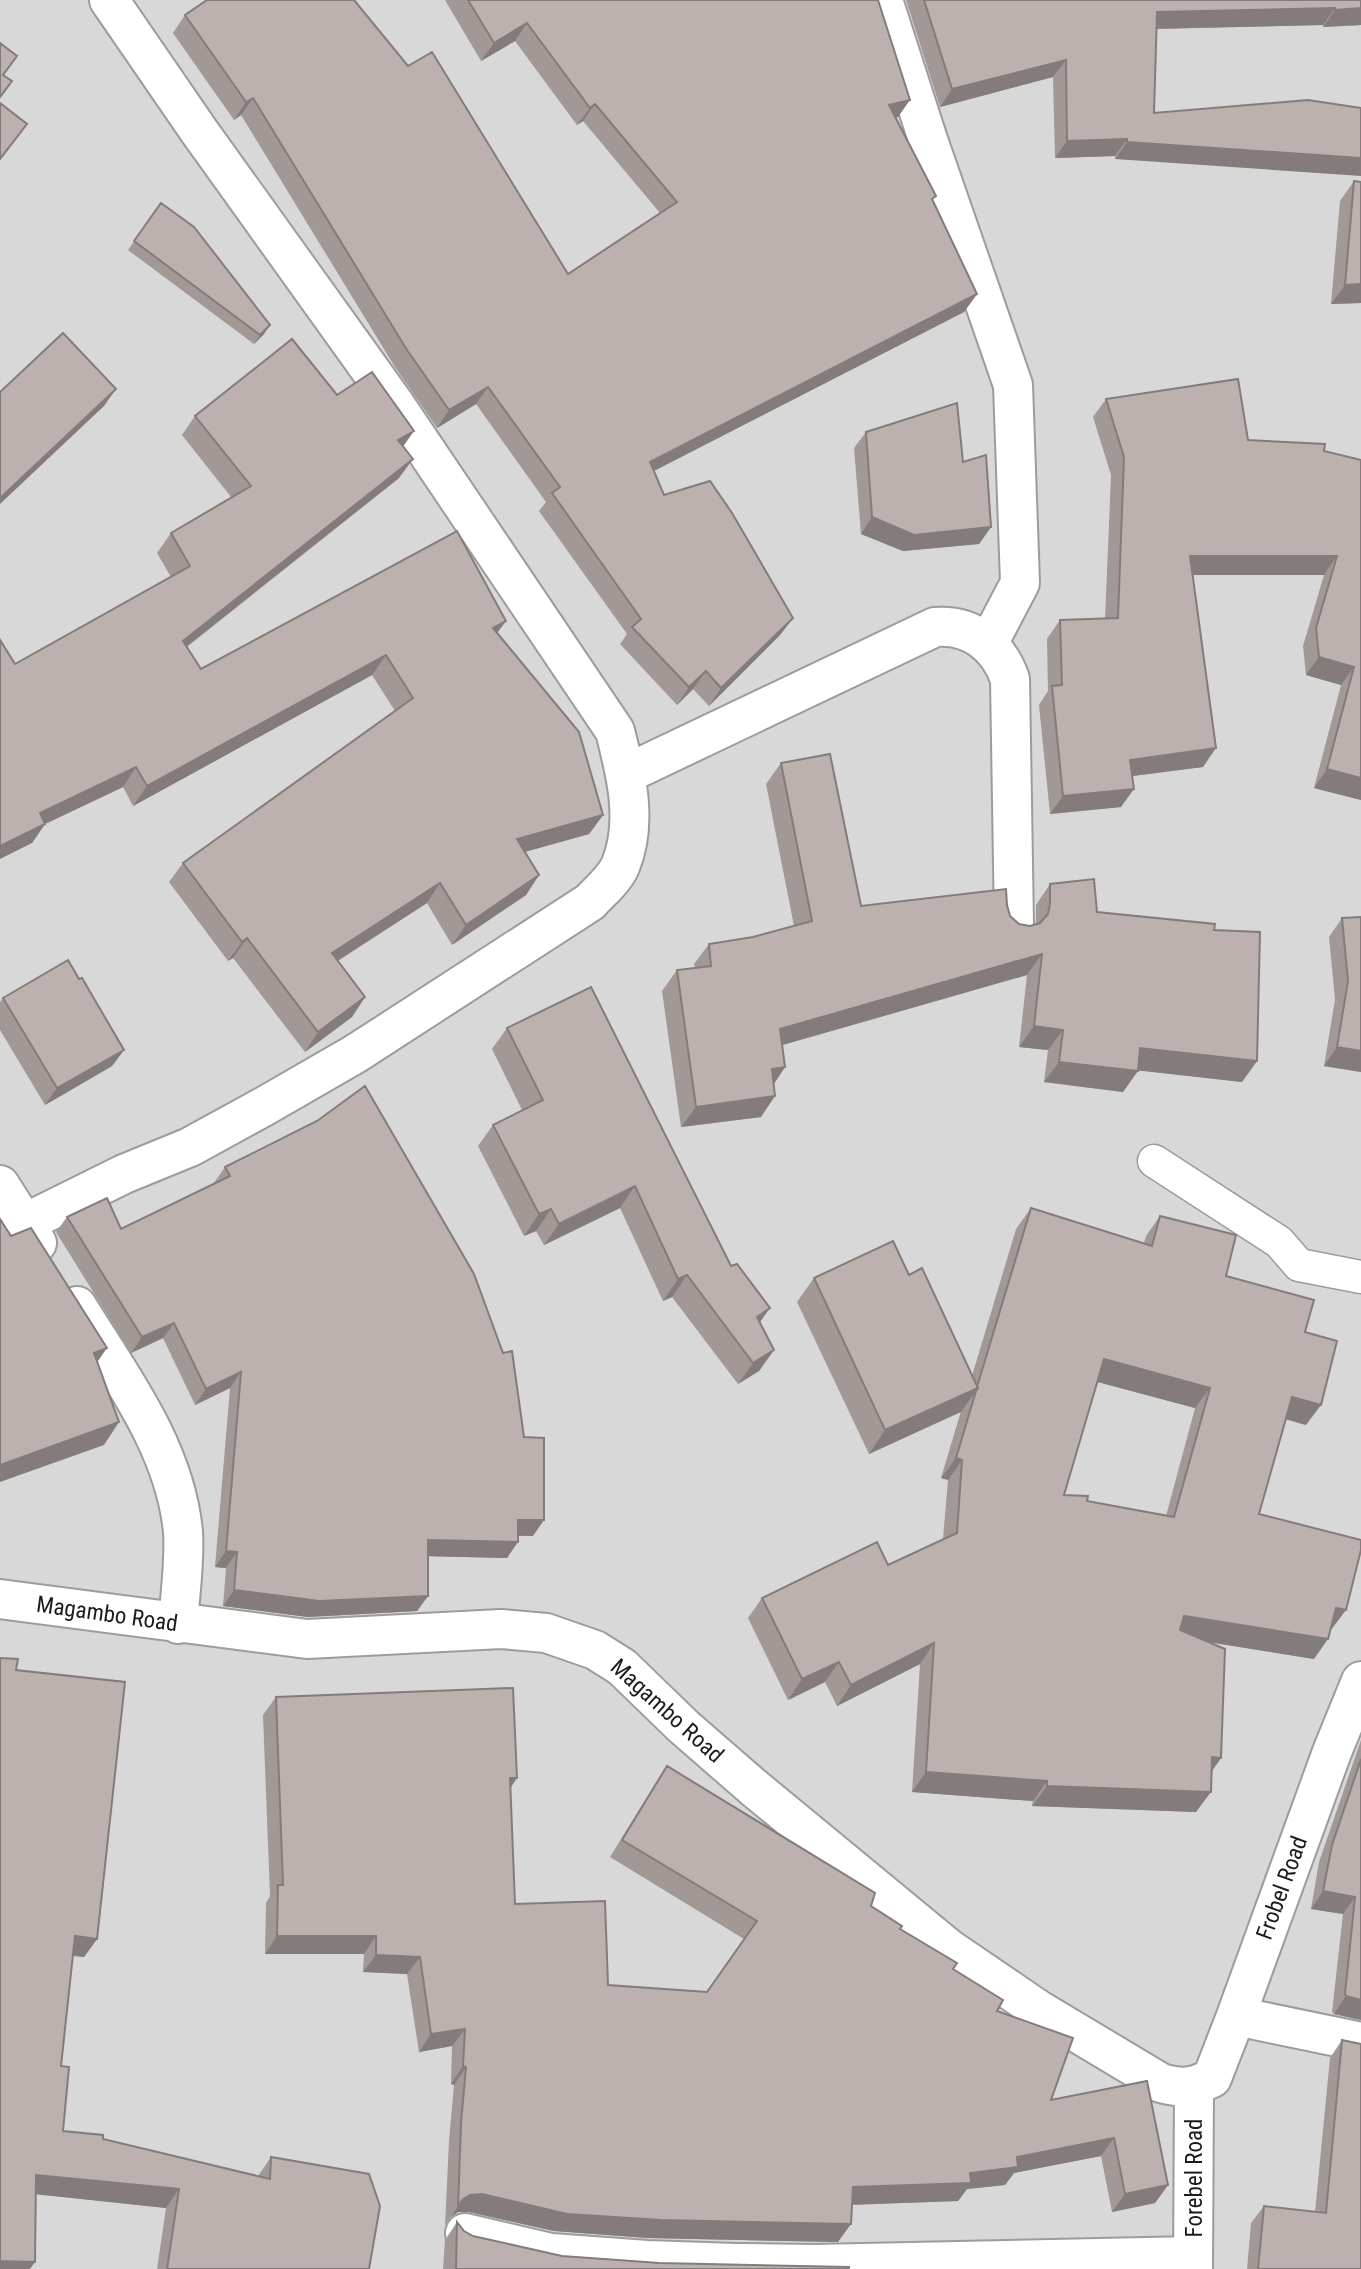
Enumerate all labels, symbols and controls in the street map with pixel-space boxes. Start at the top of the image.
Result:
street label: Magambo Road [35,1591,179,1637]
street label: Magambo Road [605,1653,729,1769]
street label: Frobel Road [1251,1833,1313,1943]
street label: Forebel Road [1181,2119,1208,2237]

